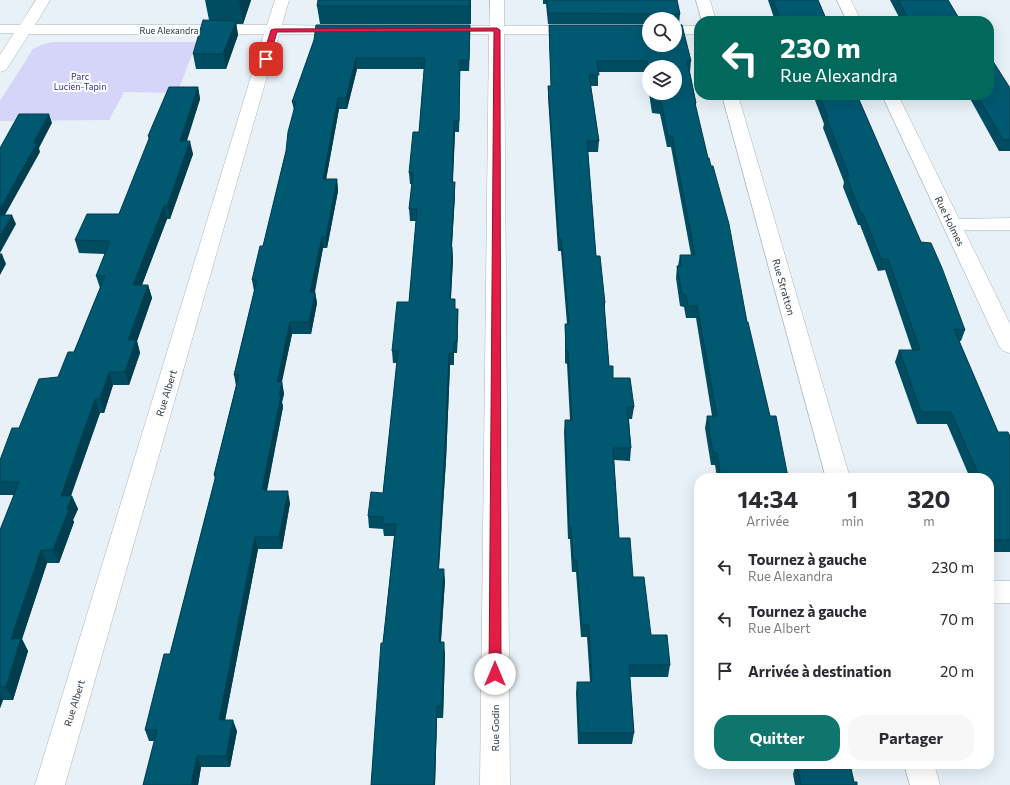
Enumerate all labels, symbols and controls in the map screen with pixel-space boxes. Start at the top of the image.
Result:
map controls [642,12,682,100]
button: search [642,12,682,52]
street label: Rue Alexandra [140,25,199,36]
text: 230 m [780,30,861,64]
icon: left [714,32,766,84]
pin [249,42,283,76]
icon: arrive [255,48,277,70]
button: layers [642,60,682,100]
text: Rue Alexandra [780,64,898,86]
park label: Parc Lucien-Tapin [54,71,106,92]
street label: Rue Holmes [933,194,967,248]
street label: Rue Stratton [770,257,798,317]
street label: Rue Albert [153,368,179,418]
text: 14:34 [737,484,798,513]
text: 1 [847,484,858,513]
text: 320 [907,484,950,513]
text: Arrivée [746,513,789,529]
text: min [842,513,864,529]
text: m [923,513,935,529]
text: Tournez à gauche [748,550,867,568]
icon: left [714,556,736,578]
text: 230 m [931,558,974,576]
text: Rue Alexandra [748,568,833,584]
text: Tournez à gauche [748,602,867,620]
icon: left [714,608,736,630]
text: 70 m [940,610,974,628]
text: Rue Albert [748,620,811,636]
position arrow [474,653,516,695]
icon: arrive [714,660,736,682]
text: Arrivée à destination [748,662,891,680]
text: 20 m [940,662,974,680]
street label: Rue Albert [61,678,87,728]
street label: Rue Godin [489,705,501,751]
button: Quitter [714,715,840,761]
button: Partager [848,715,974,761]

